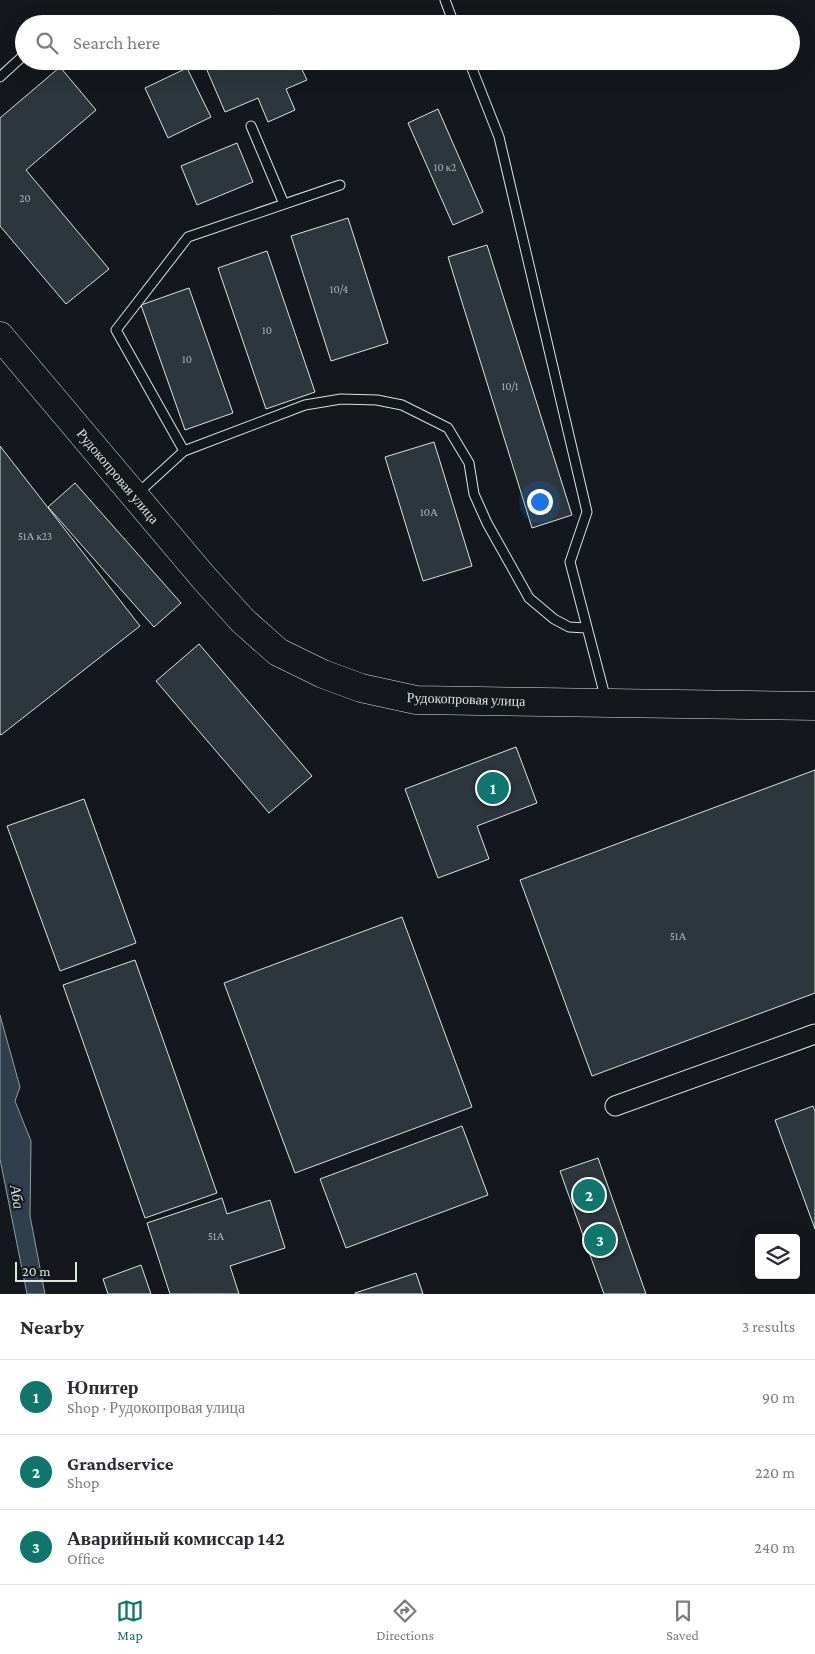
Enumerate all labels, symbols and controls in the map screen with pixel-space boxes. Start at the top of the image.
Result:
search box [15,15,800,70]
icon: search [33,29,61,57]
text: Search here [73,32,160,53]
house number: 10 к2 [434,161,456,173]
house number: 20 [19,192,31,204]
house number: 10/4 [330,283,349,295]
house number: 10 [262,324,272,336]
house number: 10 [182,353,192,365]
house number: 10/1 [502,380,519,392]
street label: Рудокопровая улица [74,425,163,527]
your location [527,489,553,515]
house number: 10А [420,506,438,518]
house number: 51А к23 [18,530,52,542]
street label: Рудокопровая улица [406,689,526,709]
pin: 1 [477,769,509,807]
house number: 51А [670,930,686,942]
pin: 2 [573,1176,605,1214]
water label: Аба [7,1183,27,1210]
pin: 3 [584,1221,616,1259]
house number: 51А [208,1230,224,1242]
map controls [755,1234,800,1279]
button: layers [755,1234,800,1279]
scale bar [15,1259,78,1282]
text: 20 m [22,1263,50,1279]
text: Nearby [20,1315,84,1339]
text: 3 results [742,1318,795,1335]
text: Юпитер [67,1377,139,1398]
text: 1 [33,1389,39,1406]
text: 90 m [762,1389,795,1406]
text: Shop · Рудокопровая улица [67,1399,245,1416]
text: Grandservice [67,1453,173,1474]
text: 2 [32,1464,40,1481]
text: 220 m [755,1464,795,1481]
text: Shop [67,1474,99,1491]
text: Аварийный комиссар 142 [67,1528,285,1549]
text: 3 [32,1539,40,1556]
text: 240 m [754,1539,795,1556]
text: Office [67,1550,105,1567]
tab: Map [116,1597,144,1643]
tab: Directions [376,1597,434,1643]
tab: Saved [666,1597,699,1643]

